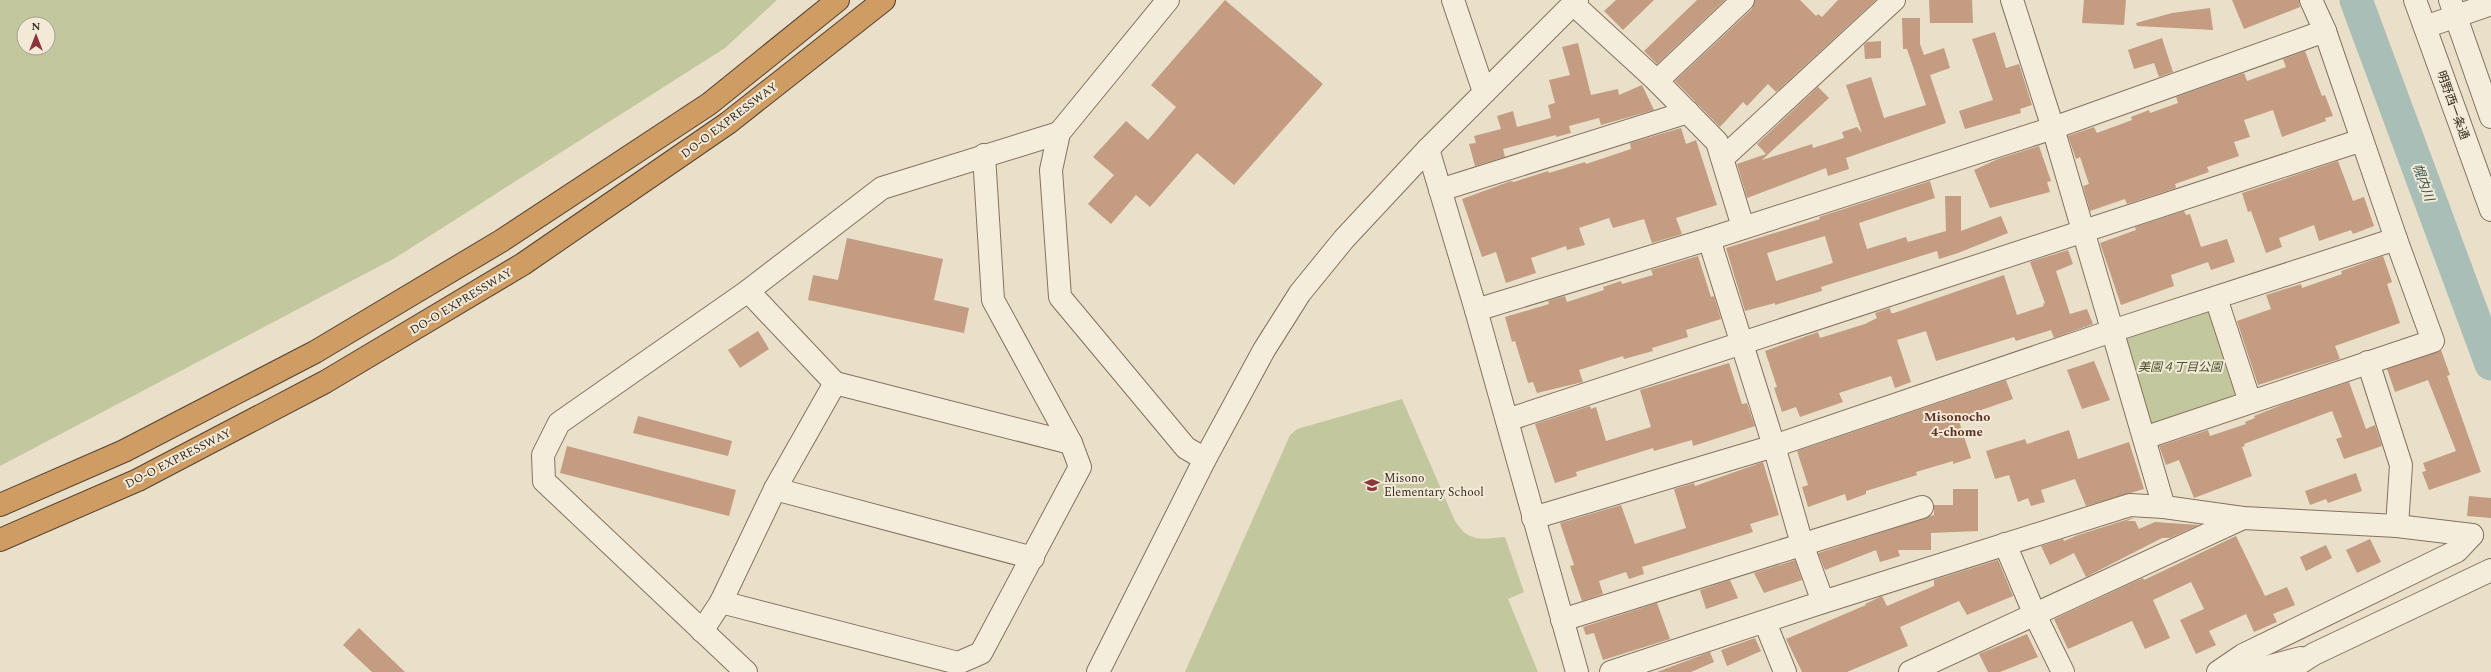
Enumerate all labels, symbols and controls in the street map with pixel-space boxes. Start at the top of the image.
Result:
north arrow [16,16,56,56]
text: N [32,18,41,35]
street label: 明野西一条通 [2431,68,2474,142]
street label: DO-O EXPRESSWAY [677,77,782,163]
water label: 幌内川 [2407,161,2440,206]
street label: DO-O EXPRESSWAY [406,263,517,340]
park label: 美園４丁目公園 [2138,358,2224,377]
district label: Misonocho 4-chome [1924,407,1990,442]
street label: DO-O EXPRESSWAY [122,423,235,493]
place label: Misono Elementary School [1384,469,1484,502]
school or university icon: Misono Elementary School [1363,476,1381,494]

